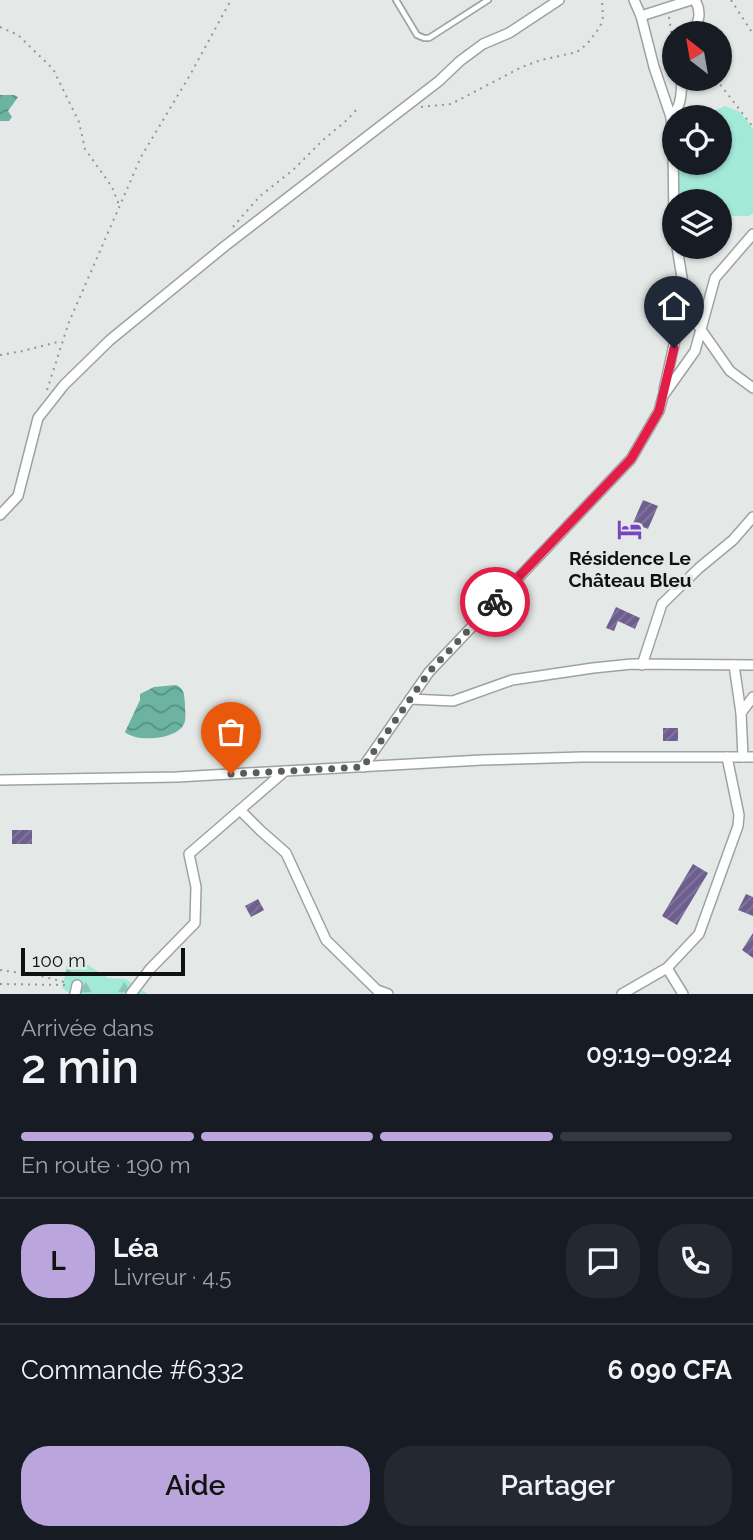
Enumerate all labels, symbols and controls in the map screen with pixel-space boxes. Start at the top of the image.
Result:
north arrow [662,21,732,91]
map controls [662,21,732,259]
button: locate [662,105,732,175]
button: layers [662,189,732,259]
pin [644,276,704,348]
icon: home [655,287,693,325]
hotel icon: Résidence Le Château Bleu [616,516,644,544]
place label: Résidence Le Château Bleu [568,547,692,591]
courier [460,567,530,637]
icon: bike [476,583,514,621]
pin [201,702,261,774]
icon: bag [212,713,250,751]
scale bar [21,945,186,977]
text: 100 m [32,949,86,971]
text: Arrivée dans [21,1014,154,1041]
text: 09:19–09:24 [586,1039,732,1069]
text: 2 min [21,1040,139,1094]
text: En route · 190 m [21,1151,191,1178]
button: chat [566,1224,640,1298]
button: phone [658,1224,732,1298]
text: Léa [113,1233,159,1263]
text: L [50,1246,66,1276]
text: Livreur · 4.5 [113,1263,232,1290]
text: Commande #6332 [21,1355,244,1385]
text: 6 090 CFA [608,1355,732,1385]
button: Aide [21,1446,370,1526]
button: Partager [384,1446,732,1526]

